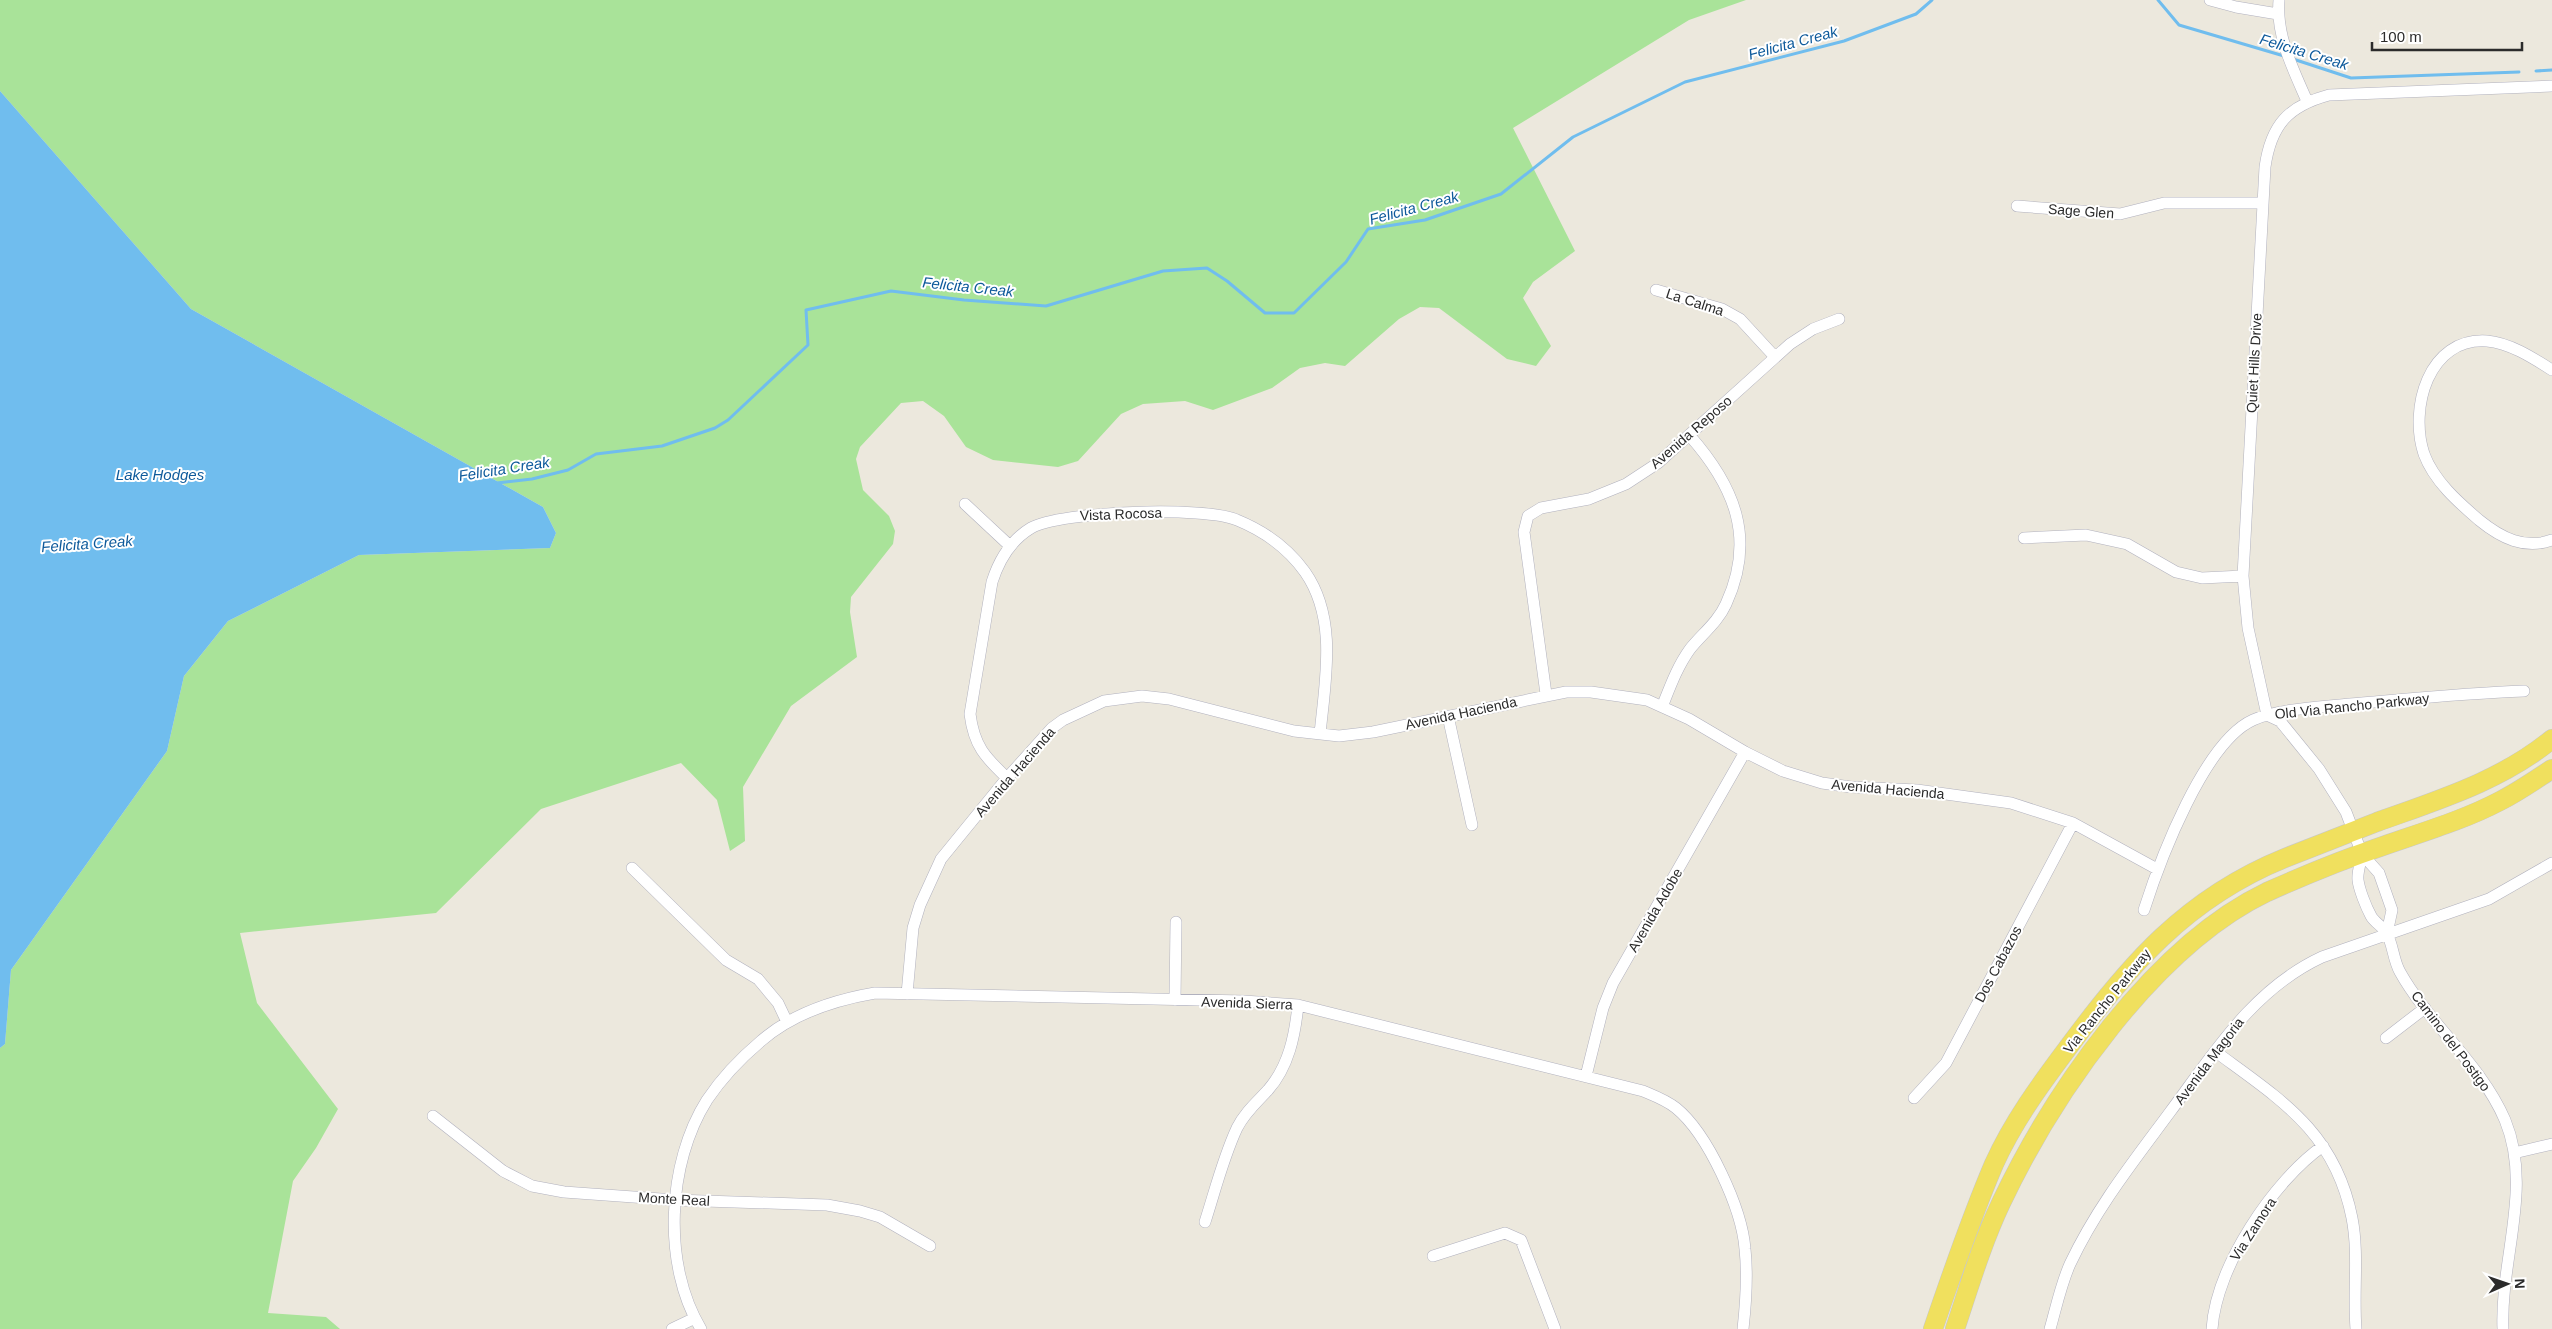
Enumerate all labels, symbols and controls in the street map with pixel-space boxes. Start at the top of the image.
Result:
scale bar [2372,20,2522,52]
water label: Felicita Creak [1746,22,1841,63]
text: 100 m [2380,28,2422,45]
water label: Felicita Creak [2258,30,2352,73]
water label: Felicita Creak [1367,187,1462,228]
street label: Sage Glen [2047,201,2115,221]
water label: Felicita Creak [922,273,1016,300]
street label: La Calma [1664,285,1726,319]
street label: Quiet Hills Drive [2243,312,2265,414]
street label: Avenida Reposo [1647,392,1735,472]
water label: Felicita Creak [457,453,552,484]
water label: Lake Hodges [116,466,205,483]
street label: Vista Rocosa [1080,505,1163,523]
water label: Felicita Creak [41,532,135,555]
street label: Old Via Rancho Parkway [2274,690,2430,722]
street label: Avenida Hacienda [1404,693,1518,733]
street label: Avenida Hacienda [972,724,1058,820]
street label: Avenida Hacienda [1831,776,1945,802]
street label: Avenida Adobe [1625,865,1686,955]
street label: Dos Cabazos [1971,923,2025,1005]
street label: Via Rancho Parkway [2060,946,2154,1056]
street label: Camino del Postigo [2408,988,2494,1094]
street label: Avenida Sierra [1201,993,1293,1013]
street label: Avenida Magoria [2171,1014,2247,1108]
street label: Monte Real [638,1189,710,1209]
street label: Via Zamora [2227,1194,2279,1264]
north arrow [2482,1259,2532,1309]
text: N [2512,1278,2528,1289]

